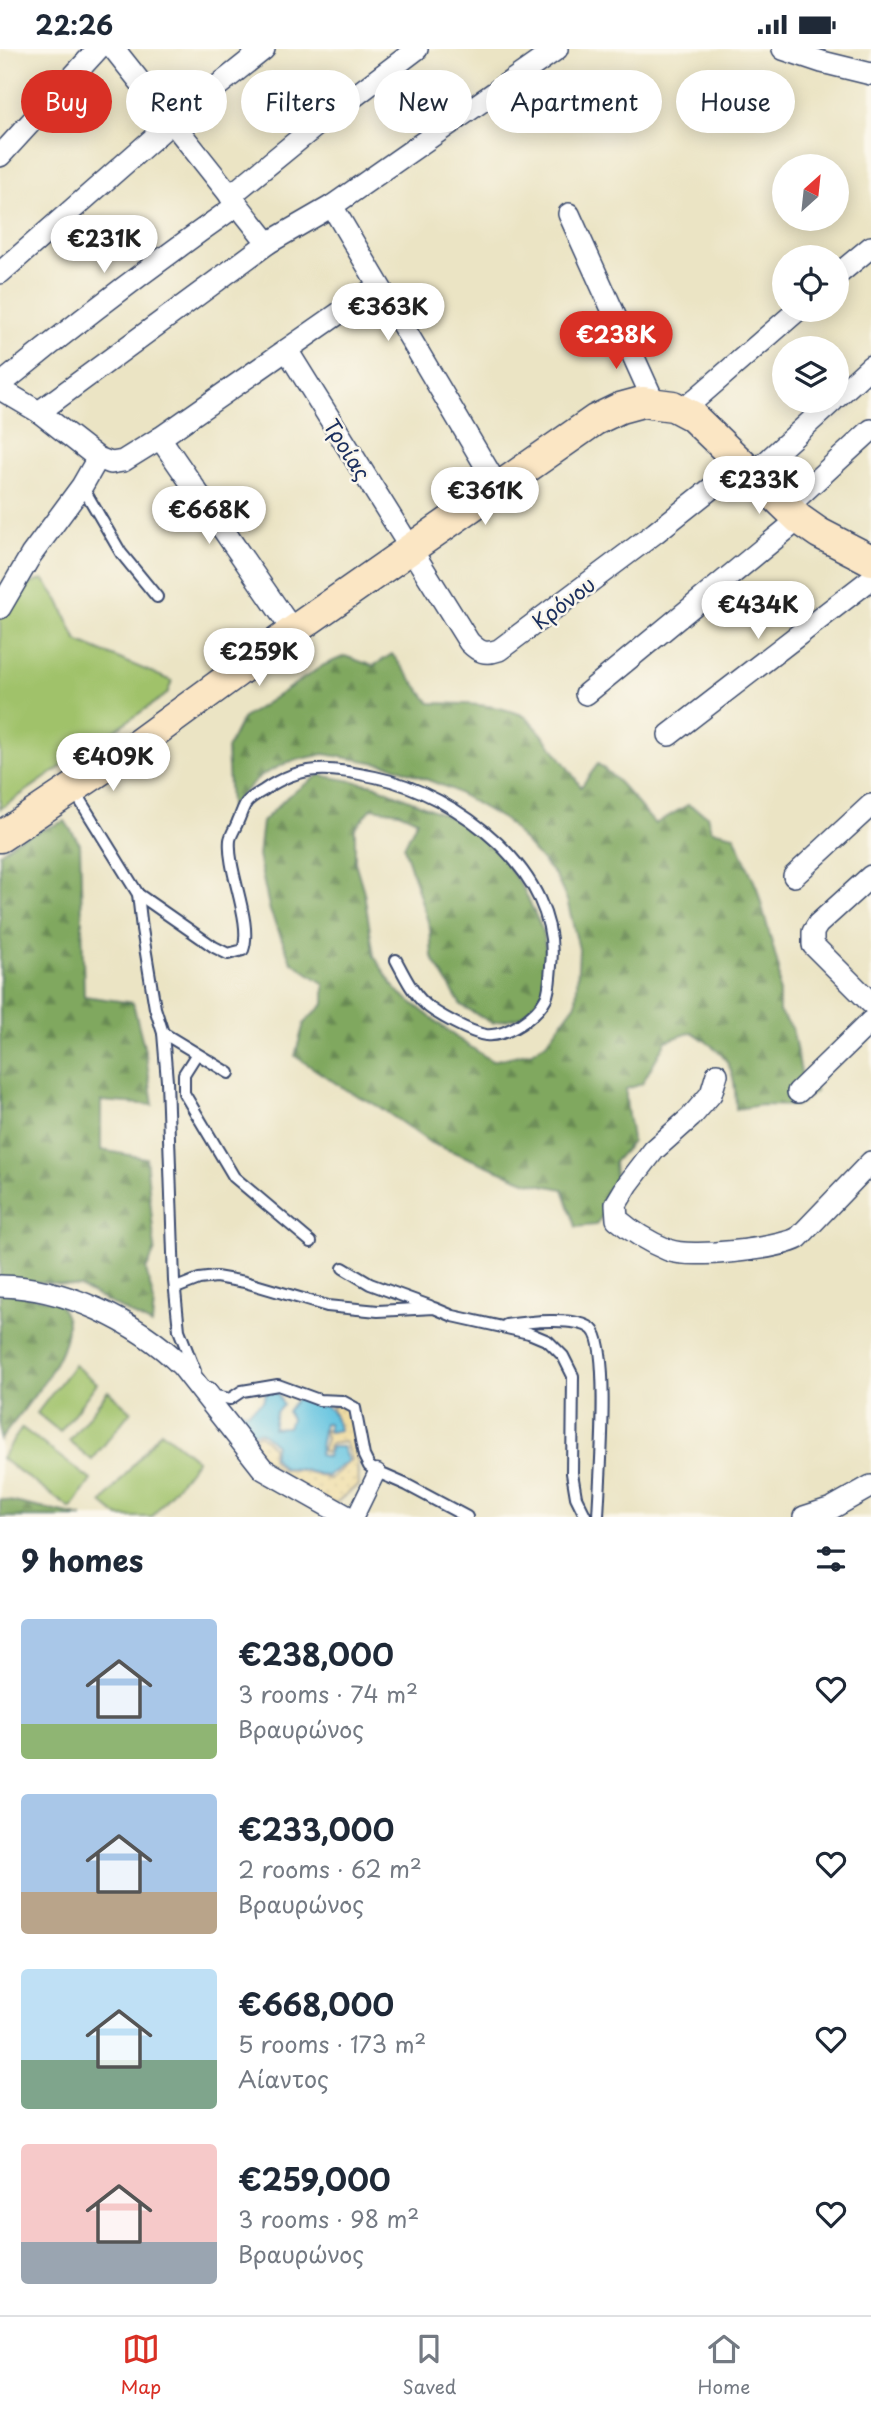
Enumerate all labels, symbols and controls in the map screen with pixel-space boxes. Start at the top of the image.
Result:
text: 22:26 [35,5,113,44]
chip: Buy [21,70,112,133]
chip: Rent [126,70,227,133]
chip: Filters [241,70,360,133]
chip: New [374,70,472,133]
chip: Apartment [486,70,662,133]
chip: House [676,70,795,133]
north arrow [772,154,849,231]
map controls [772,154,849,413]
pin: €231K [55,215,153,275]
text: €231K [67,220,141,255]
button: locate [772,245,849,322]
pin: €363K [339,283,437,343]
text: €363K [348,288,428,323]
pin: €238K [567,311,665,371]
text: €238K [576,316,656,351]
button: layers [772,336,849,413]
street label: Τροίας [317,412,379,486]
pin: €233K [710,456,808,516]
text: €233K [719,461,799,496]
pin: €361K [436,468,534,527]
text: €361K [447,472,523,507]
pin: €668K [160,487,258,546]
text: €668K [168,491,250,526]
street label: Κρόνου [525,568,601,636]
pin: €434K [709,581,807,641]
text: €434K [718,586,798,621]
pin: €259K [210,629,308,688]
text: €259K [220,633,298,668]
pin: €409K [64,733,162,793]
text: €409K [72,738,154,773]
text: 9 homes [21,1537,143,1582]
icon: filters [812,1540,850,1578]
text: €238,000 [238,1631,394,1676]
icon: home [77,1647,161,1731]
icon: heart [812,1670,850,1708]
text: 3 rooms · 74 m² [238,1676,418,1711]
text: Βραυρώνος [238,1711,364,1746]
text: €233,000 [238,1806,394,1851]
icon: home [77,1822,161,1906]
icon: heart [812,1845,850,1883]
text: 2 rooms · 62 m² [238,1851,422,1886]
text: Βραυρώνος [238,1886,364,1921]
text: €668,000 [238,1981,394,2026]
icon: home [77,1997,161,2081]
icon: heart [812,2020,850,2058]
text: 5 rooms · 173 m² [238,2026,426,2061]
text: Αίαντος [238,2061,329,2096]
text: €259,000 [238,2156,391,2201]
icon: home [77,2172,161,2256]
icon: heart [812,2195,850,2233]
text: 3 rooms · 98 m² [238,2201,419,2236]
text: Βραυρώνος [238,2236,364,2271]
tab: Map [121,2330,161,2400]
tab: Saved [402,2330,456,2400]
tab: Home [698,2330,750,2400]

